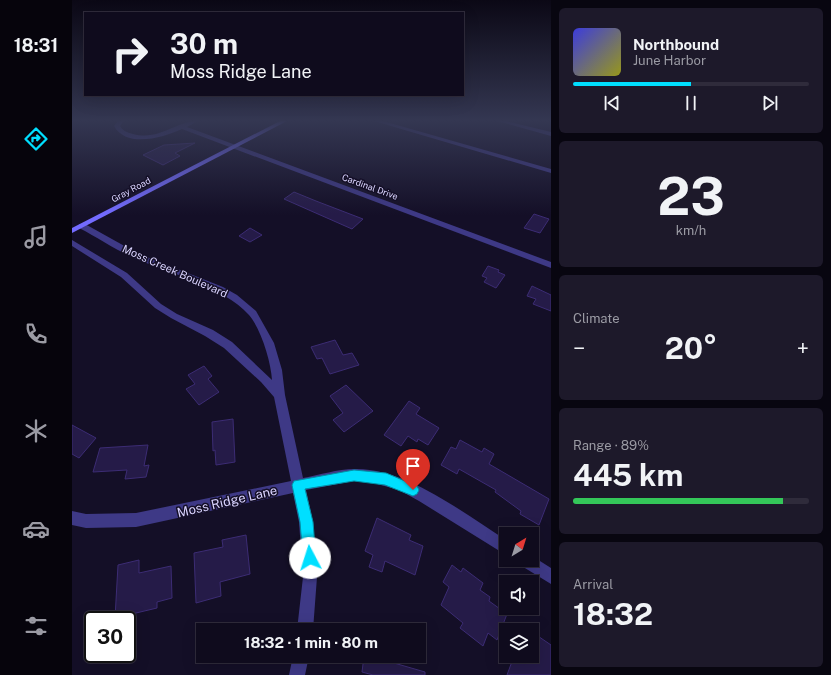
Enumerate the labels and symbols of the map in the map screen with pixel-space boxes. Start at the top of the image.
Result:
street label: Cardinal Drive [341,171,400,202]
street label: Gray Road [109,175,152,205]
street label: Moss Creek Boulevard [120,242,230,300]
pin [396,449,430,490]
street label: Moss Ridge Lane [176,483,279,520]
north arrow [499,527,539,567]
position arrow [289,537,331,579]
speed limit sign: 30 [84,611,136,663]

